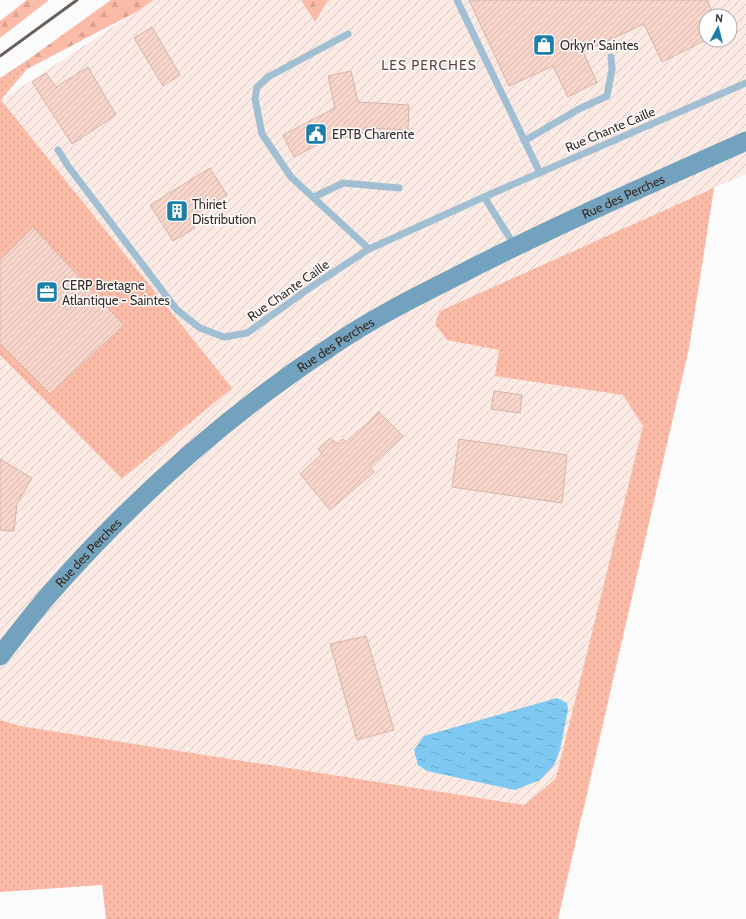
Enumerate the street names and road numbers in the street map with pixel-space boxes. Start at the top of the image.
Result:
street label: Rue Chante Caille [563,103,658,155]
street label: Rue des Perches [579,170,668,222]
street label: Rue Chante Caille [244,256,332,324]
street label: Rue des Perches [294,313,377,376]
street label: Rue des Perches [52,514,125,590]

